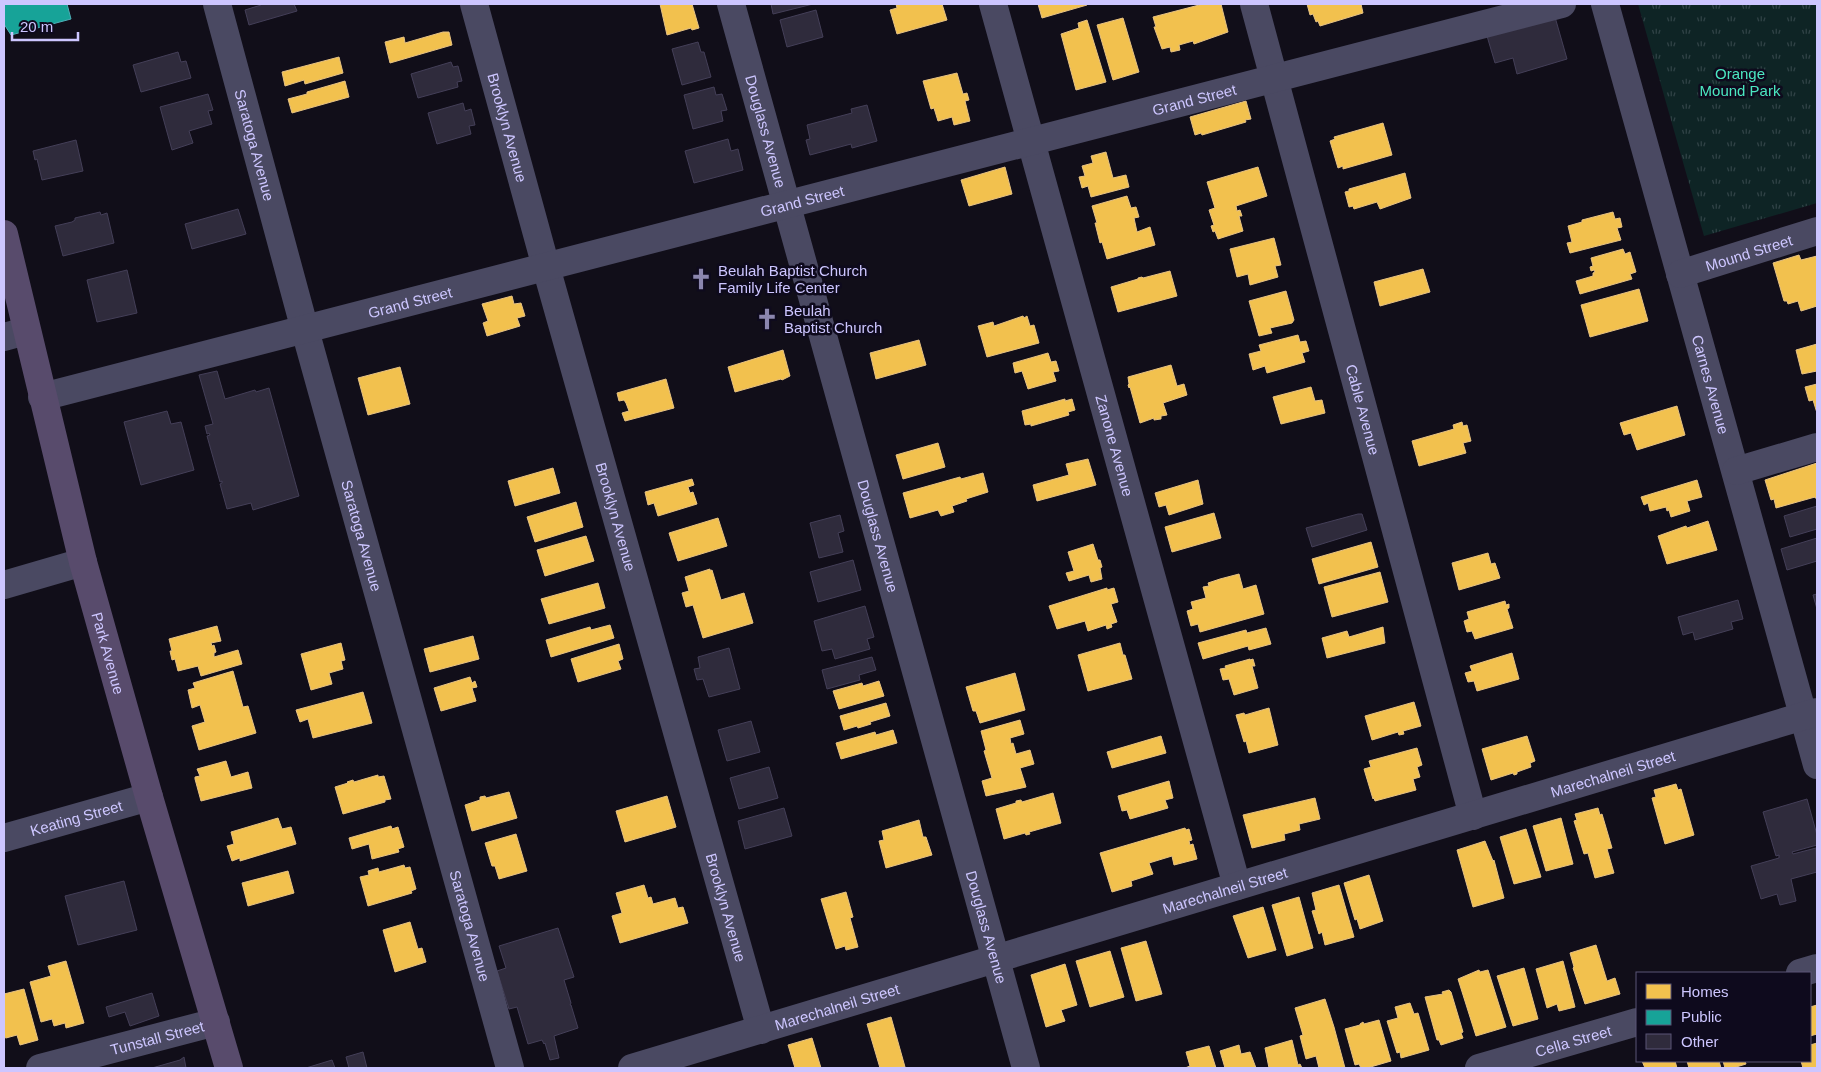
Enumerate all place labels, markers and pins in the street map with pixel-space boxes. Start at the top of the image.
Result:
place label: Beulah Baptist Church Family Life Center [718,262,867,296]
church icon: Beulah Baptist Church Family Life Center [688,266,714,292]
place label: Beulah Baptist Church [784,302,882,336]
church icon: Beulah Baptist Church [754,306,780,332]

